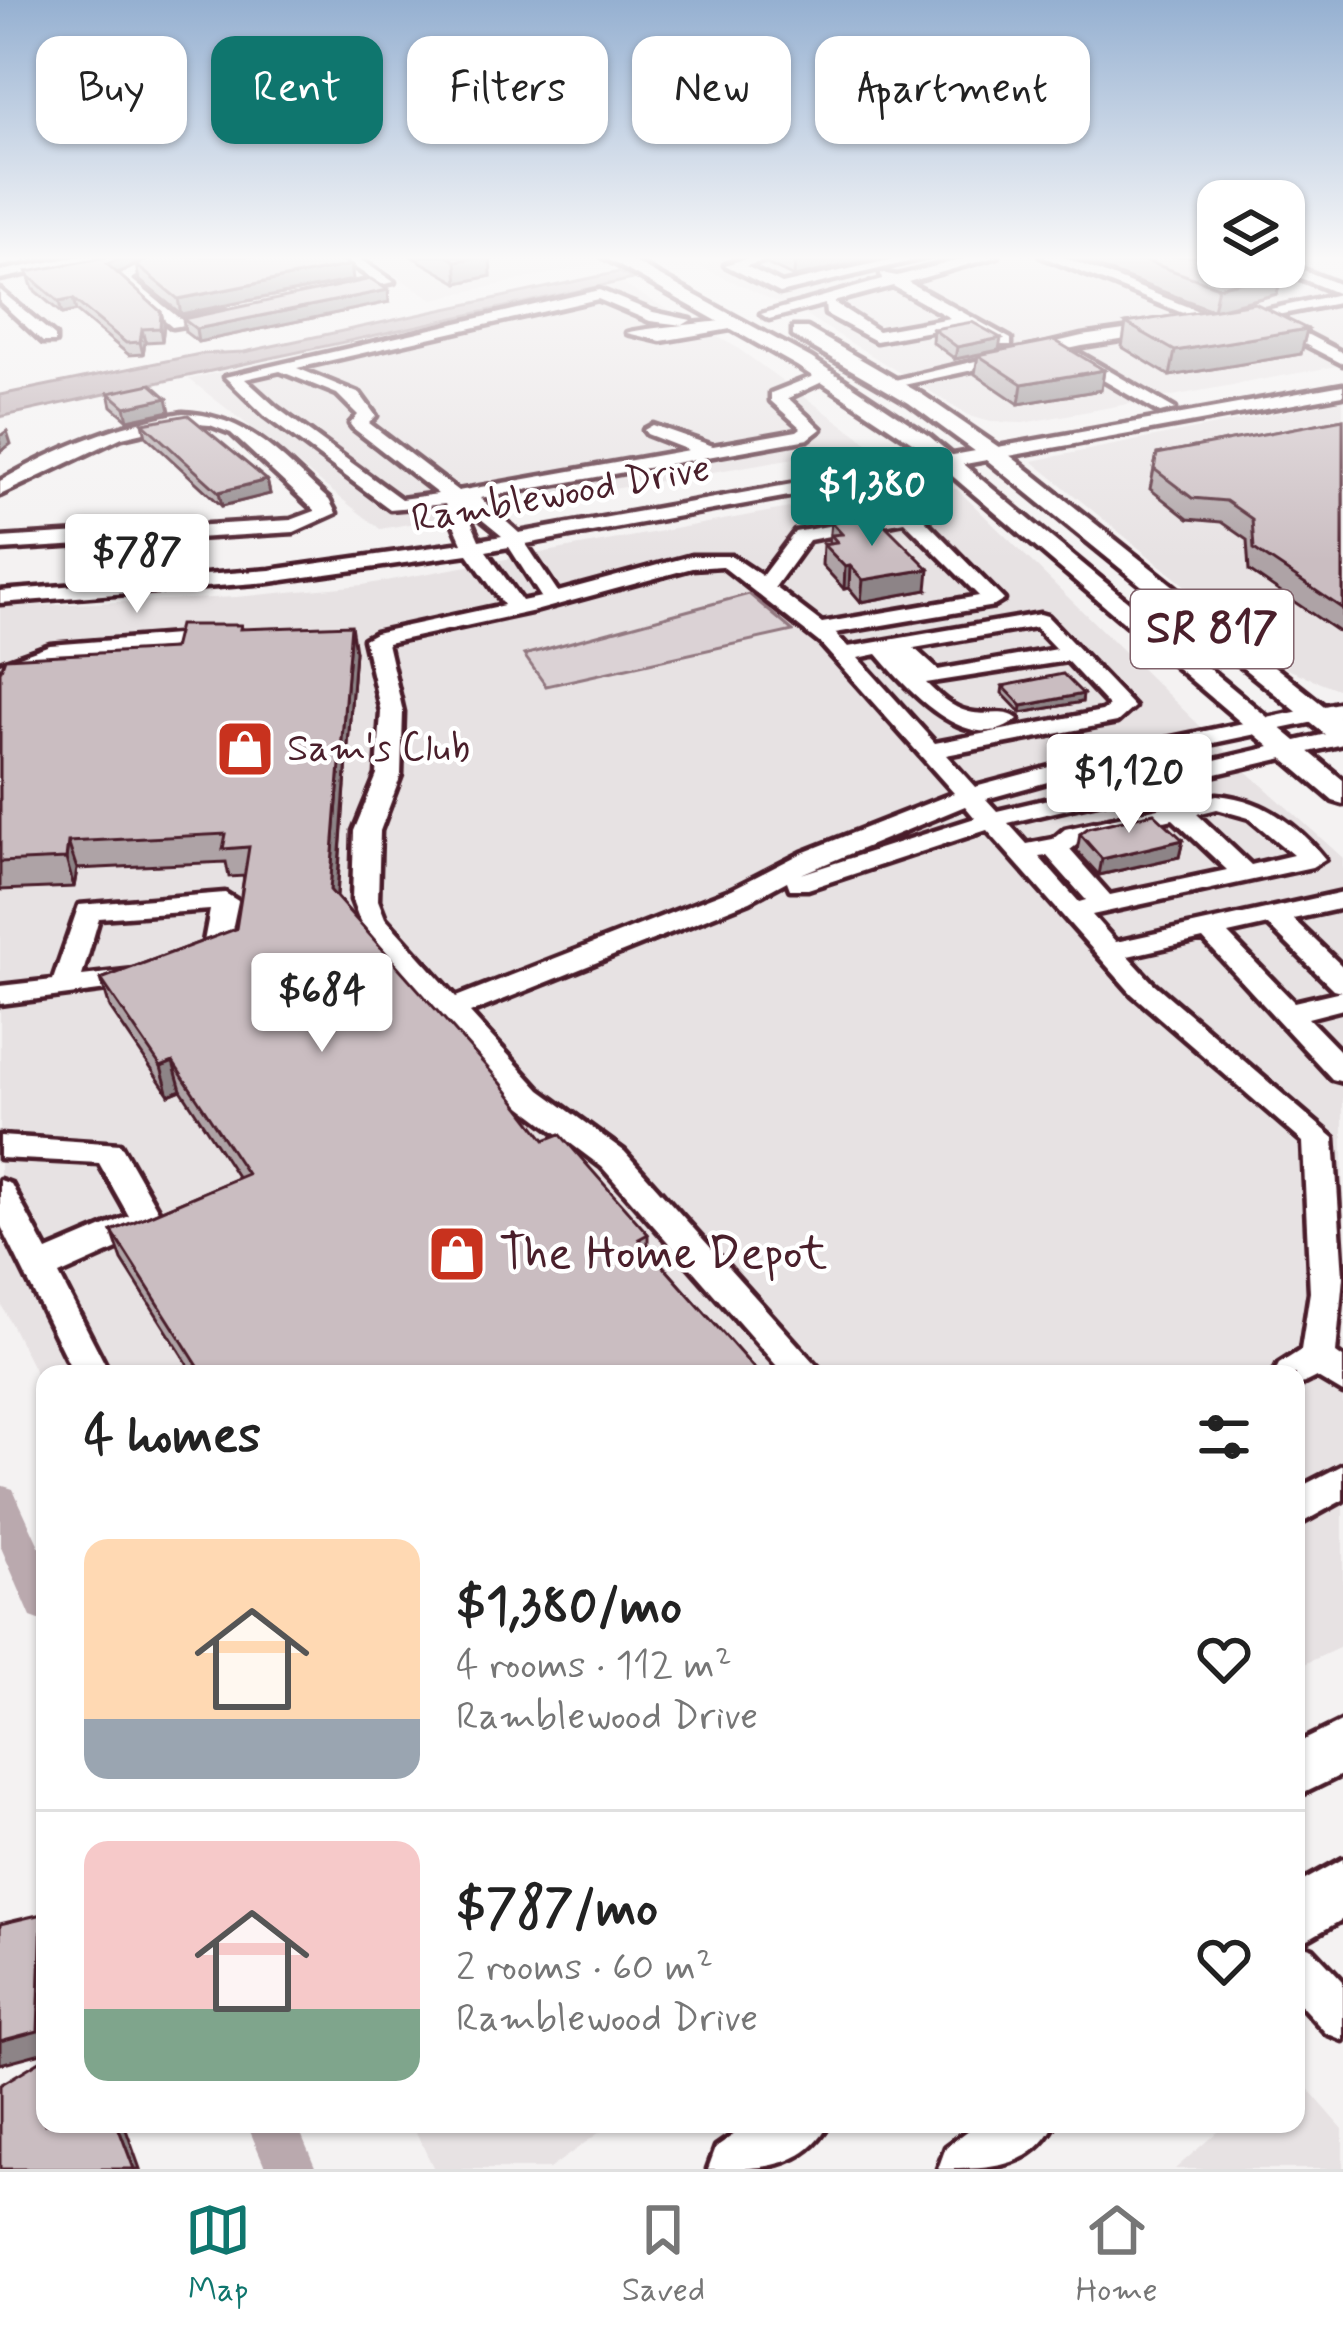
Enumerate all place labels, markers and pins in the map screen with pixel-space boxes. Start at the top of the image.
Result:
pin: $1,380 [774,447,970,549]
pin: $787 [66,514,208,616]
shop icon: Sam's Club [214,718,276,780]
place label: Sam's Club [287,724,470,775]
pin: $1,120 [1031,734,1227,836]
pin: $684 [251,953,393,1055]
shop icon: The Home Depot [426,1223,488,1285]
place label: The Home Depot [499,1223,828,1286]

